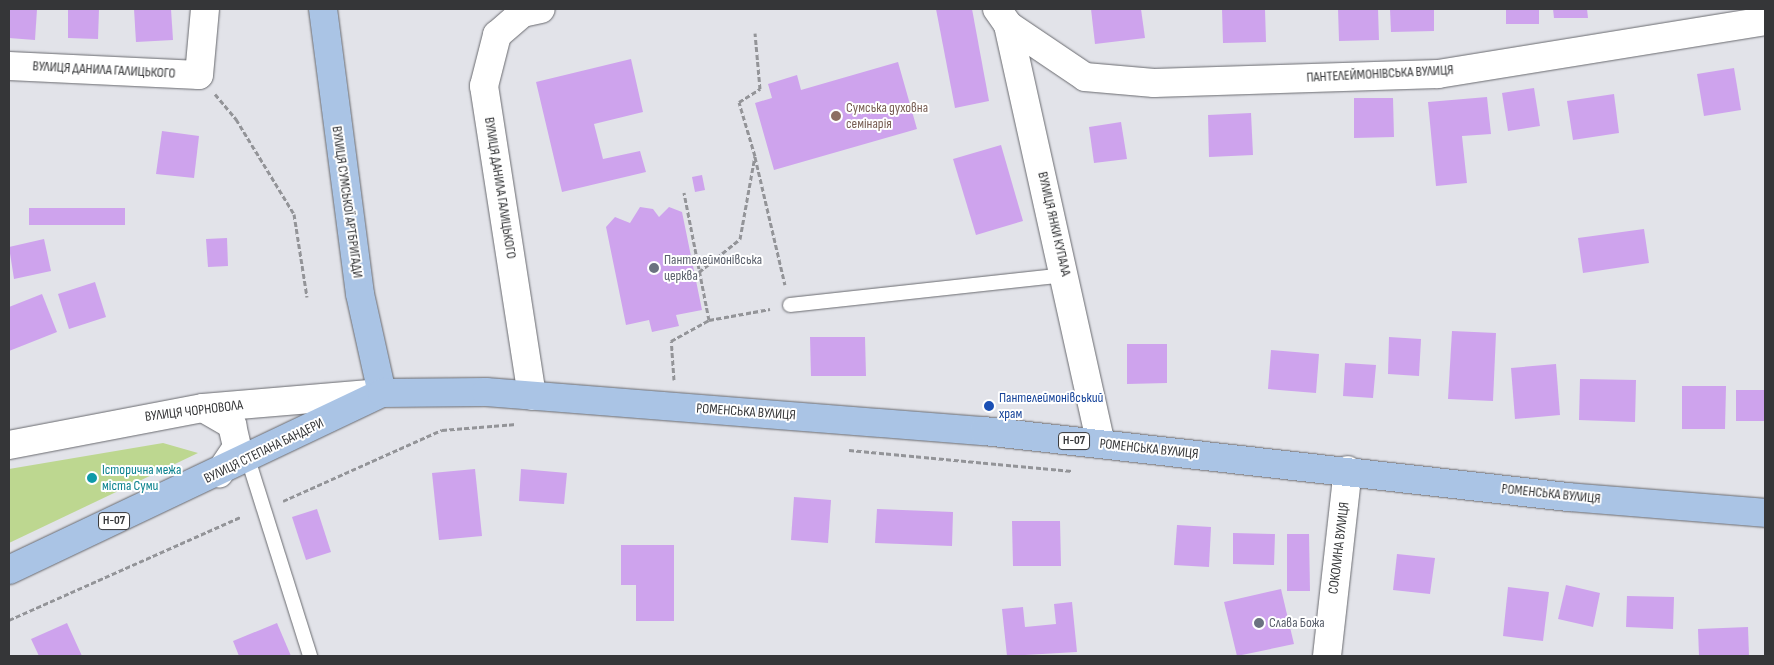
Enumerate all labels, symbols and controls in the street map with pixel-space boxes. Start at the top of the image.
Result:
street label: ВУЛИЦЯ ДАНИЛА ГАЛИЦЬКОГО [32,58,176,82]
street label: ПАНТЕЛЕЙМОНІВСЬКА ВУЛИЦЯ [1306,62,1454,86]
place label: Сумська духовна семінарія [846,100,928,132]
marker: Сумська духовна семінарія [830,110,842,122]
street label: ВУЛИЦЯ ДАНИЛА ГАЛИЦЬКОГО [481,116,519,260]
street label: ВУЛИЦЯ СУМСЬКОЇ АРТБРИГАДИ [328,125,366,279]
street label: ВУЛИЦЯ ЯНКИ КУПАЛА [1034,170,1074,278]
place label: Пантелеймонівська церква [664,252,762,284]
marker: Пантелеймонівська церква [648,262,660,274]
place label: Пантелеймонівський храм [999,390,1103,422]
street label: ВУЛИЦЯ ЧОРНОВОЛА [144,397,244,425]
street label: РОМЕНСЬКА ВУЛИЦЯ [696,400,796,424]
marker: Пантелеймонівський храм [983,400,995,412]
street label: ВУЛИЦЯ СТЕПАНА БАНДЕРИ [201,415,327,487]
road number: Н-07 [1058,432,1090,451]
street label: РОМЕНСЬКА ВУЛИЦЯ [1099,435,1199,463]
place label: Історична межа міста Суми [102,462,181,494]
marker: Історична межа міста Суми [86,472,98,484]
street label: РОМЕНСЬКА ВУЛИЦЯ [1501,480,1601,508]
street label: СОКОЛИНА ВУЛИЦЯ [1325,501,1353,595]
road number: Н-07 [98,512,130,530]
place label: Слава Божа [1269,615,1325,631]
marker: Слава Божа [1253,617,1265,629]

